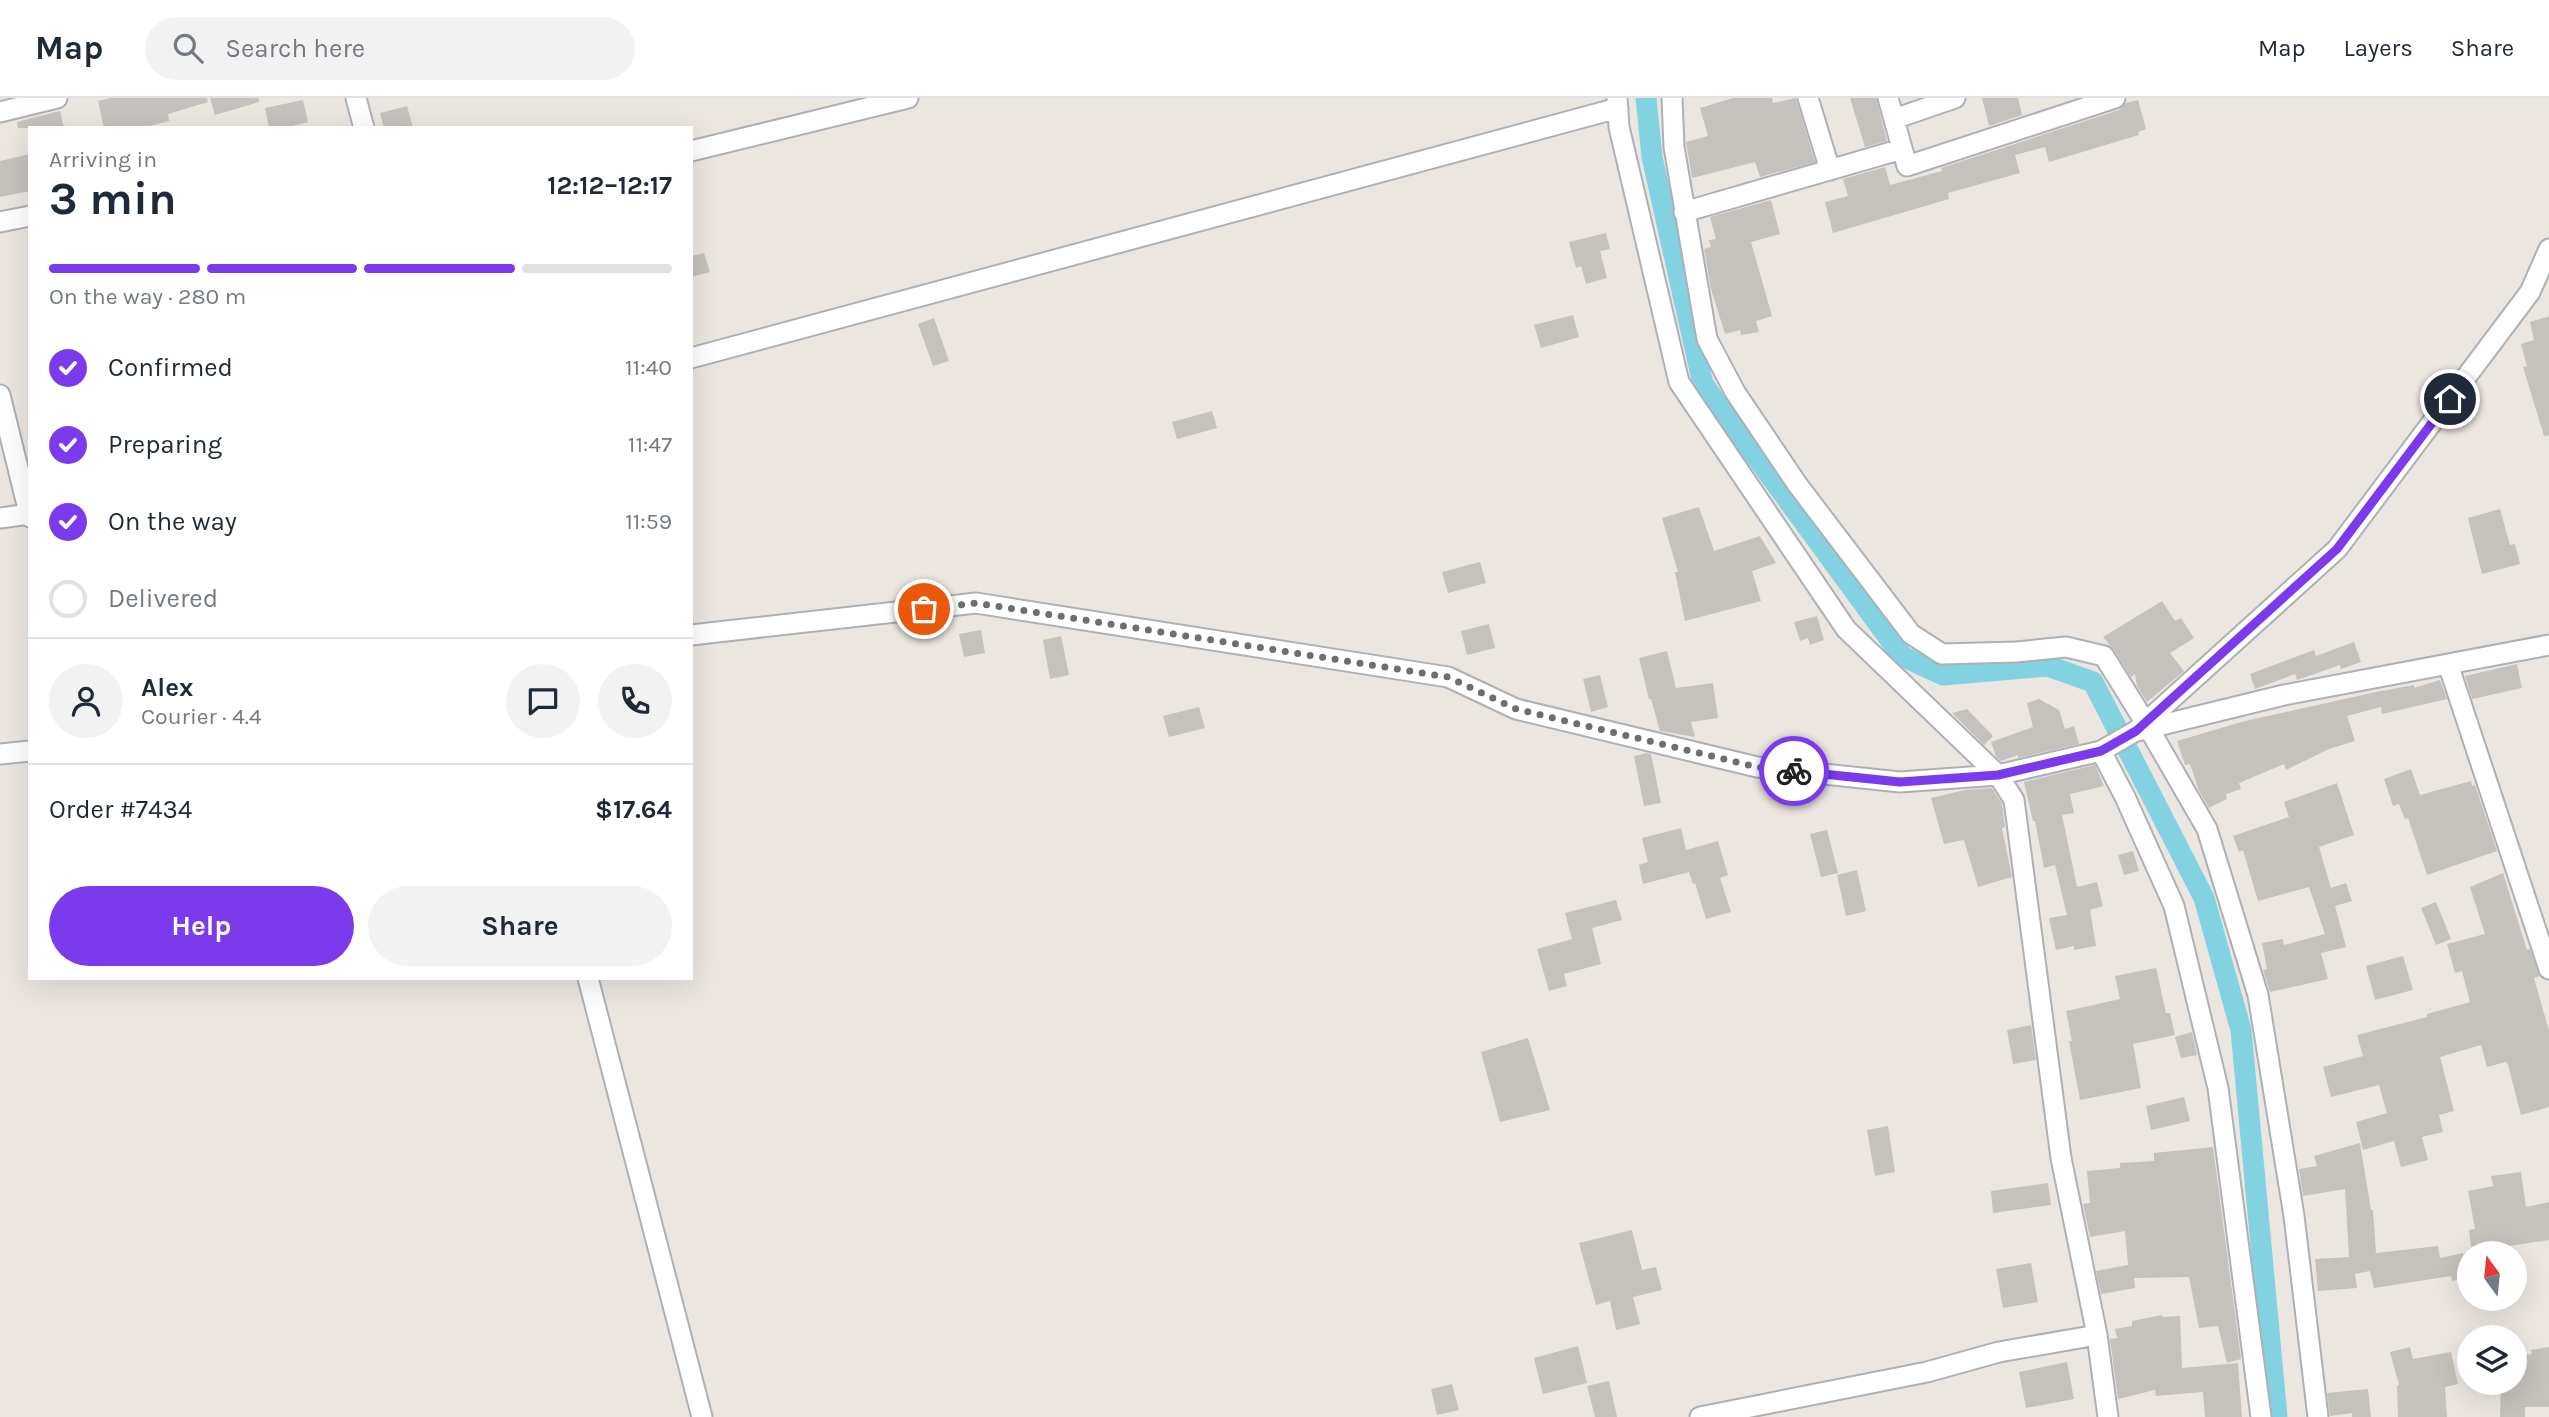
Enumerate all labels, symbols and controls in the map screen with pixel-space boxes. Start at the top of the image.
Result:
search box [145,17,635,80]
text: Map [35,29,103,67]
icon: search [169,29,207,67]
text: Search here [225,33,365,64]
text: Map [2258,34,2306,62]
text: Layers [2344,34,2413,62]
text: Share [2451,34,2514,62]
text: Arriving in [49,146,157,173]
text: 12:12–12:17 [547,170,672,201]
text: 3 min [49,172,177,226]
text: On the way · 280 m [49,283,246,310]
icon: check [49,349,87,387]
text: Confirmed [108,352,233,383]
text: 11:40 [625,354,672,381]
pin [2420,369,2480,429]
icon: home [2431,380,2469,418]
icon: check [49,426,87,464]
text: Preparing [108,429,222,460]
text: 11:47 [628,431,672,458]
icon: check [49,503,87,541]
text: On the way [108,506,237,537]
text: 11:59 [625,508,672,535]
pin [894,579,954,639]
text: Delivered [108,583,218,614]
icon: bag [905,590,943,628]
button: person [49,664,123,738]
button: chat [506,664,580,738]
button: phone [598,664,672,738]
text: Alex [141,672,193,703]
text: Courier · 4.4 [141,703,262,730]
courier [1759,736,1829,806]
icon: bike [1775,752,1813,790]
text: Order #7434 [49,794,192,825]
text: $17.64 [595,794,672,825]
button: Help [49,886,354,966]
button: Share [368,886,672,966]
north arrow [2457,1241,2527,1311]
map controls [2457,1241,2527,1395]
button: layers [2457,1325,2527,1395]

